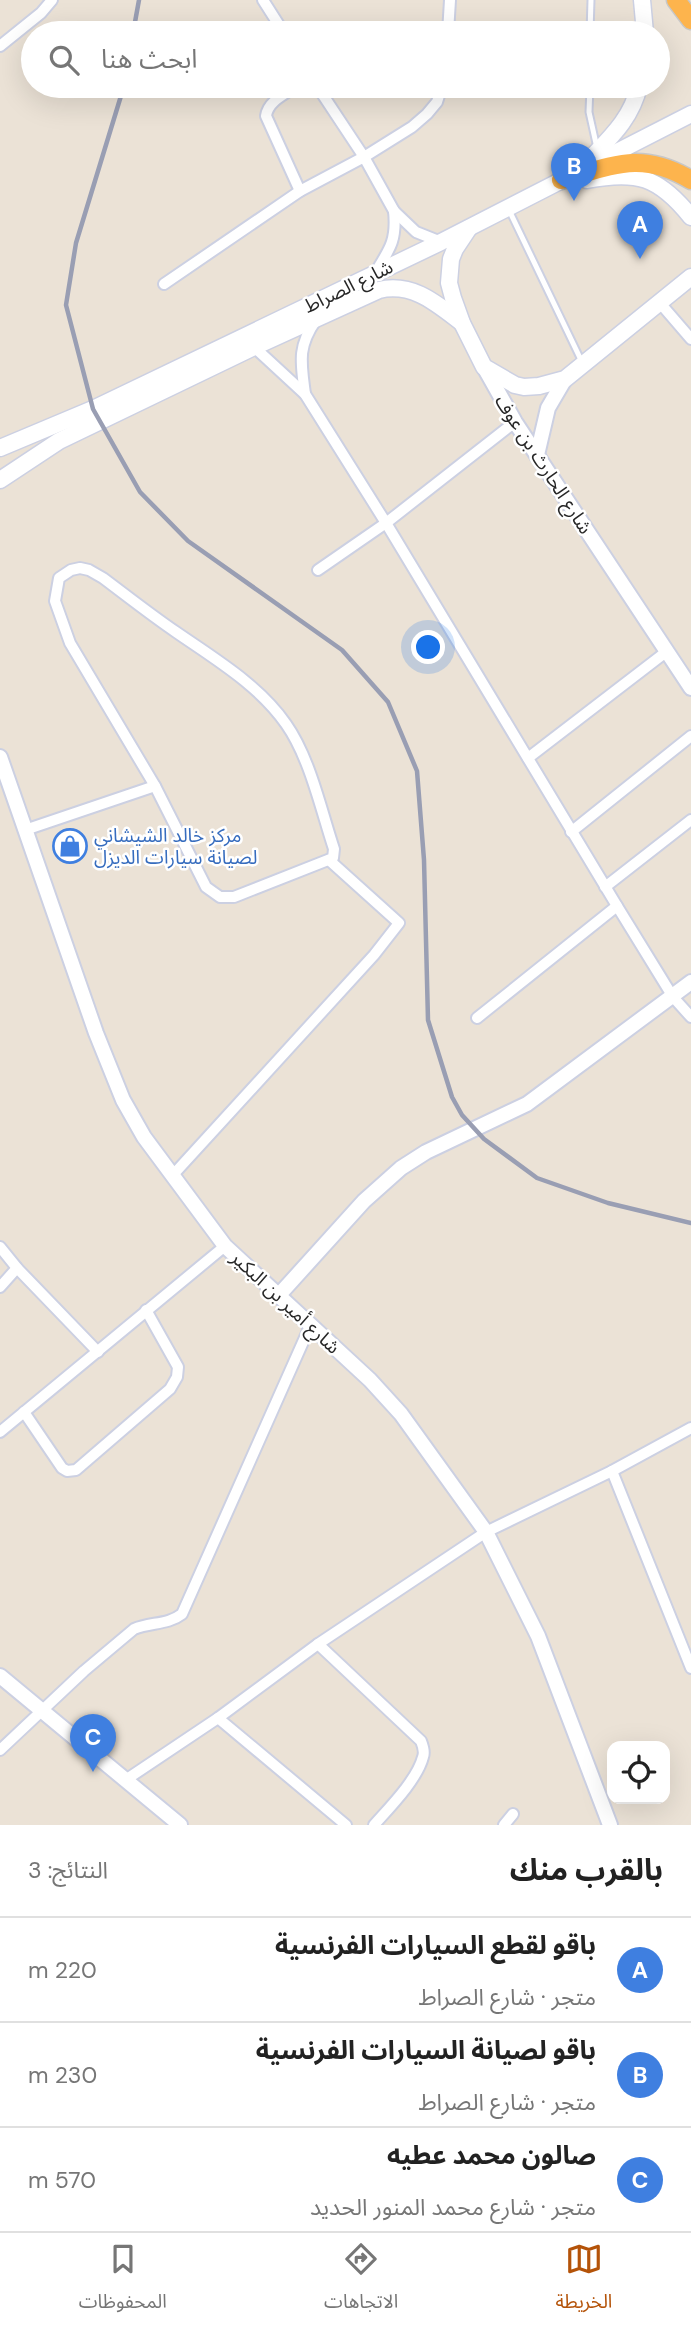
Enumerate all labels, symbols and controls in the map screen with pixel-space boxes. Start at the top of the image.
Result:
search box [21,21,670,98]
icon: search [45,41,83,79]
text: ابحث هنا [101,42,198,76]
pin: B [551,143,597,201]
pin: A [617,201,663,259]
street label: شارع الصراط [300,254,397,320]
street label: شارع الحارث بن عوف [488,390,598,539]
your location [411,630,445,664]
place label: مركز خالد الشيشاني لصيانة سيارات الديزل [94,823,257,870]
shop icon: مركز خالد الشيشاني لصيانة سيارات الديزل [51,827,89,865]
street label: شارع أمير بن البكير [224,1245,346,1360]
pin: C [70,1714,116,1772]
map controls [607,1741,670,1804]
button: locate [607,1741,670,1804]
text: بالقرب منك [510,1850,663,1889]
text: النتائج: 3 [28,1855,108,1885]
text: باقو لقطع السيارات الفرنسية [275,1928,596,1962]
text: 220 m [28,1955,97,1985]
text: A [632,1955,648,1985]
text: متجر · شارع الصراط [418,1982,596,2012]
text: باقو لصيانة السيارات الفرنسية [256,2033,596,2067]
text: 230 m [28,2060,97,2090]
text: B [633,2060,647,2090]
text: متجر · شارع الصراط [418,2087,596,2117]
text: صالون محمد عطيه [387,2138,596,2172]
text: 570 m [28,2165,96,2195]
text: C [632,2165,649,2195]
text: متجر · شارع محمد المنور الحديد [310,2192,596,2222]
tab: المحفوظات [79,2240,167,2322]
tab: الاتجاهات [324,2240,398,2322]
tab: الخريطة [555,2240,612,2322]

